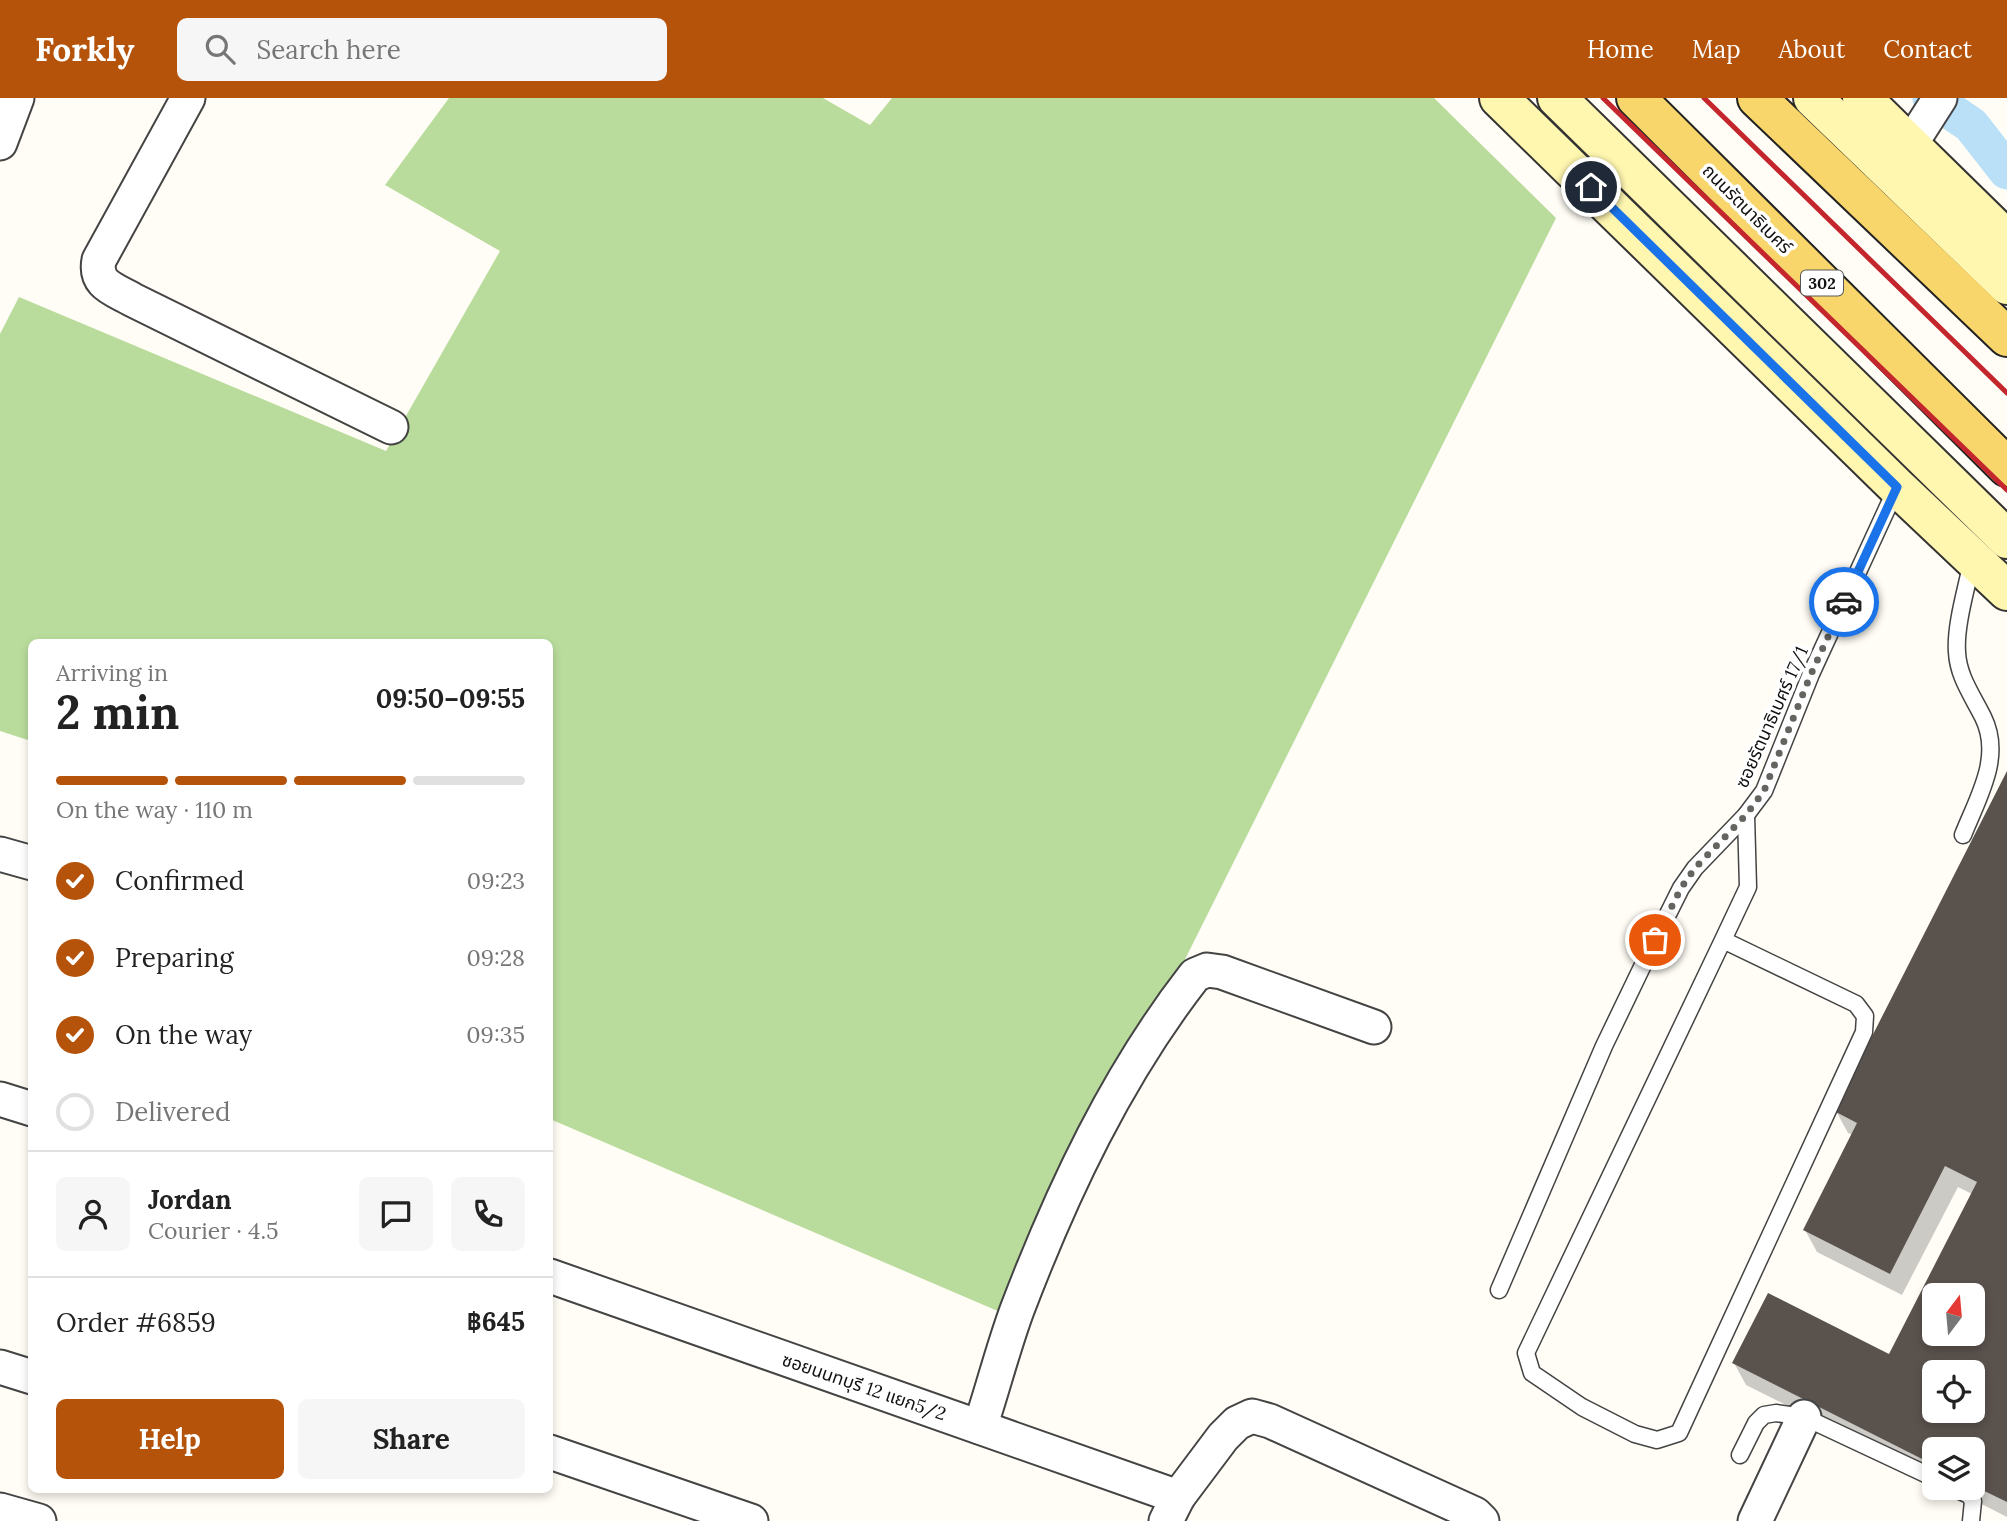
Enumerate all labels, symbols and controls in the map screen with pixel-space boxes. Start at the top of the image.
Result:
search box [177,18,667,81]
text: Forkly [35,28,135,70]
icon: search [201,30,239,68]
text: Search here [257,33,401,66]
text: Home [1587,34,1654,65]
text: Map [1692,34,1741,65]
text: About [1779,34,1845,65]
text: Contact [1883,34,1972,65]
pin [1561,157,1621,217]
street label: ถนนรัตนาธิเบศร์ [1698,159,1798,259]
icon: home [1572,168,1610,206]
road number: 302 [1801,270,1843,295]
courier [1809,567,1879,637]
icon: car [1825,583,1863,621]
street label: ซอยรัตนาธิเบศร์ 17/1 [1730,642,1813,791]
text: Arriving in [56,658,168,687]
text: 09:50–09:55 [376,682,525,715]
text: 2 min [56,683,179,742]
text: On the way · 110 m [56,795,253,824]
icon: check [56,862,94,900]
text: Confirmed [115,864,244,897]
text: 09:23 [467,866,525,895]
pin [1625,910,1685,970]
icon: bag [1636,921,1674,959]
icon: check [56,939,94,977]
text: Preparing [115,941,234,974]
text: 09:28 [466,943,525,972]
icon: check [56,1016,94,1054]
text: On the way [115,1018,252,1051]
text: 09:35 [466,1020,525,1049]
text: Delivered [115,1095,231,1128]
button: person [56,1177,130,1251]
button: chat [359,1177,433,1251]
button: phone [451,1177,525,1251]
text: Jordan [148,1183,232,1216]
text: Courier · 4.5 [148,1216,279,1245]
north arrow [1922,1283,1984,1346]
map controls [1922,1283,1985,1500]
text: ฿645 [467,1305,525,1338]
text: Order #6859 [56,1306,216,1339]
street label: ซอยนนทบุรี 12 แยก5/2 [779,1348,949,1425]
button: locate [1922,1360,1985,1423]
button: Help [56,1399,284,1479]
button: Share [298,1399,525,1479]
button: layers [1922,1437,1985,1500]

